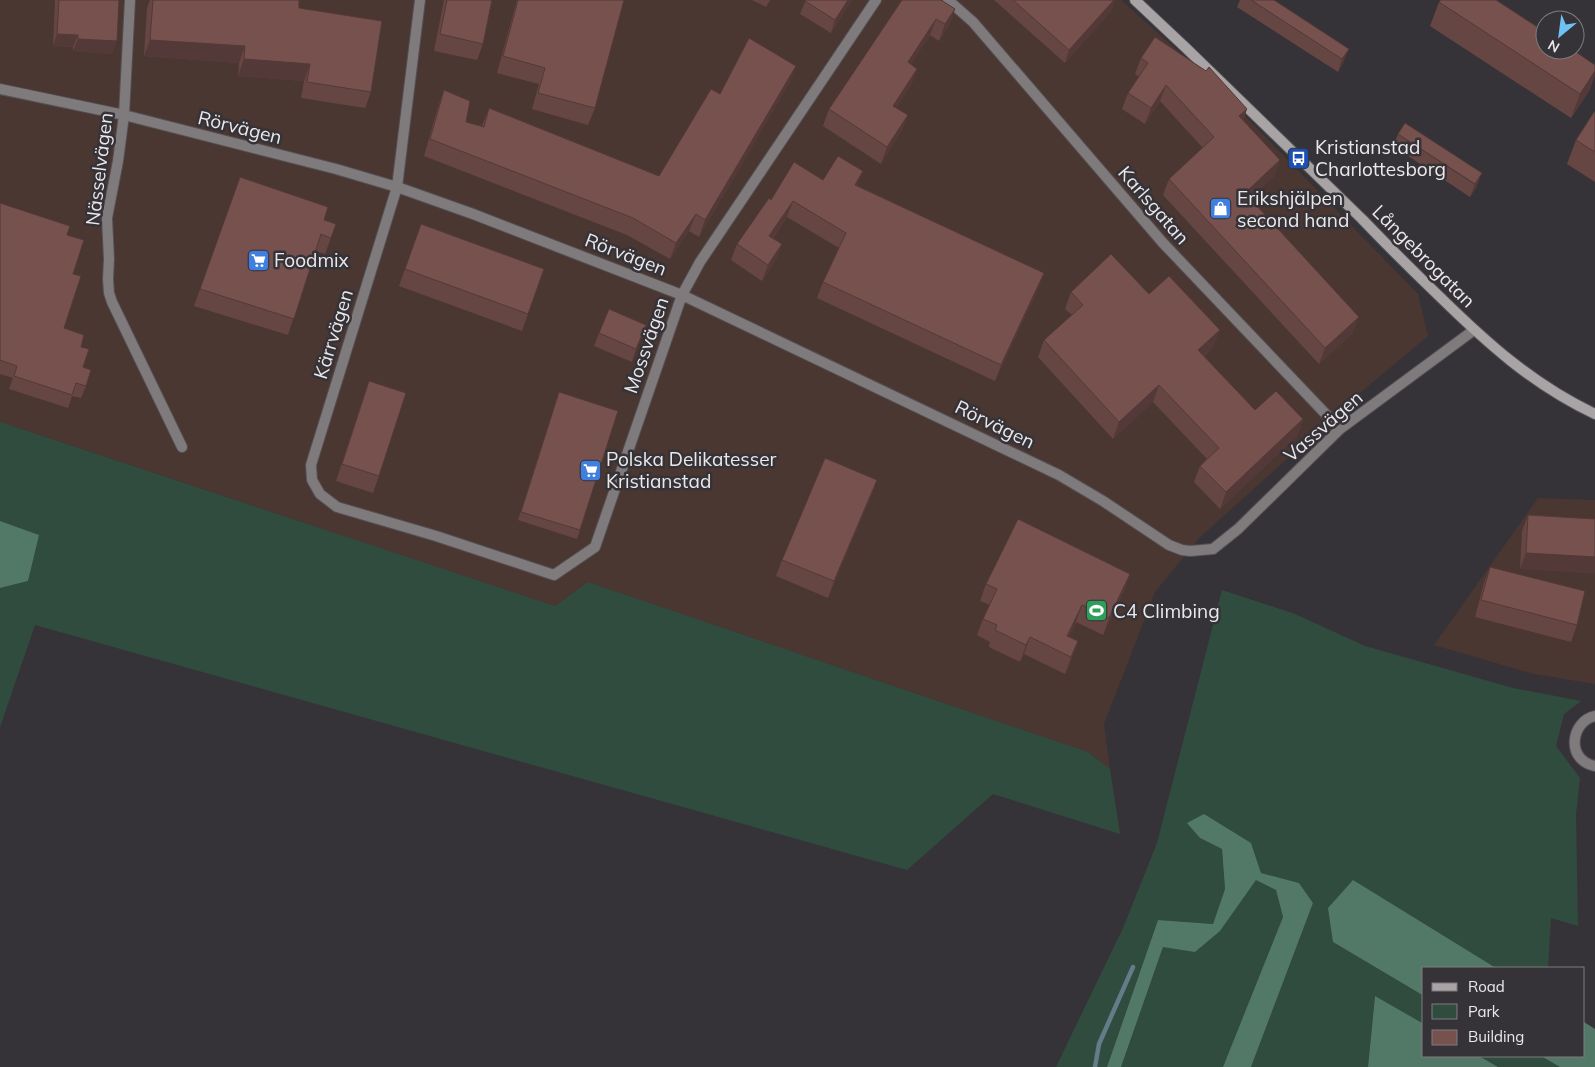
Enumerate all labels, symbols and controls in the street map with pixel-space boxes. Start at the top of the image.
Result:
north arrow [1535,10,1585,60]
text: N [1545,36,1563,57]
street label: Rörvägen [196,105,284,149]
street label: Nässelvägen [80,111,118,227]
place label: Kristianstad Charlottesborg [1315,135,1446,181]
bus stop icon: Kristianstad Charlottesborg [1287,146,1311,170]
street label: Karlsgatan [1113,161,1195,249]
place label: Erikshjälpen second hand [1237,186,1349,232]
shop icon: Erikshjälpen second hand [1209,197,1233,221]
street label: Långebrogatan [1368,200,1480,312]
street label: Rörvägen [582,227,670,281]
supermarket icon: Foodmix [246,248,270,272]
place label: Foodmix [274,248,349,272]
street label: Kärrvägen [308,286,358,382]
street label: Mossvägen [618,294,674,396]
street label: Vassvägen [1279,385,1367,467]
street label: Rörvägen [951,394,1039,454]
place label: Polska Delikatesser Kristianstad [606,447,777,493]
supermarket icon: Polska Delikatesser Kristianstad [578,458,602,482]
sports icon: C4 Climbing [1085,599,1109,623]
place label: C4 Climbing [1113,599,1220,623]
legend [1422,967,1585,1057]
text: Road [1468,977,1505,996]
text: Park [1468,1002,1500,1021]
text: Building [1468,1027,1524,1046]

